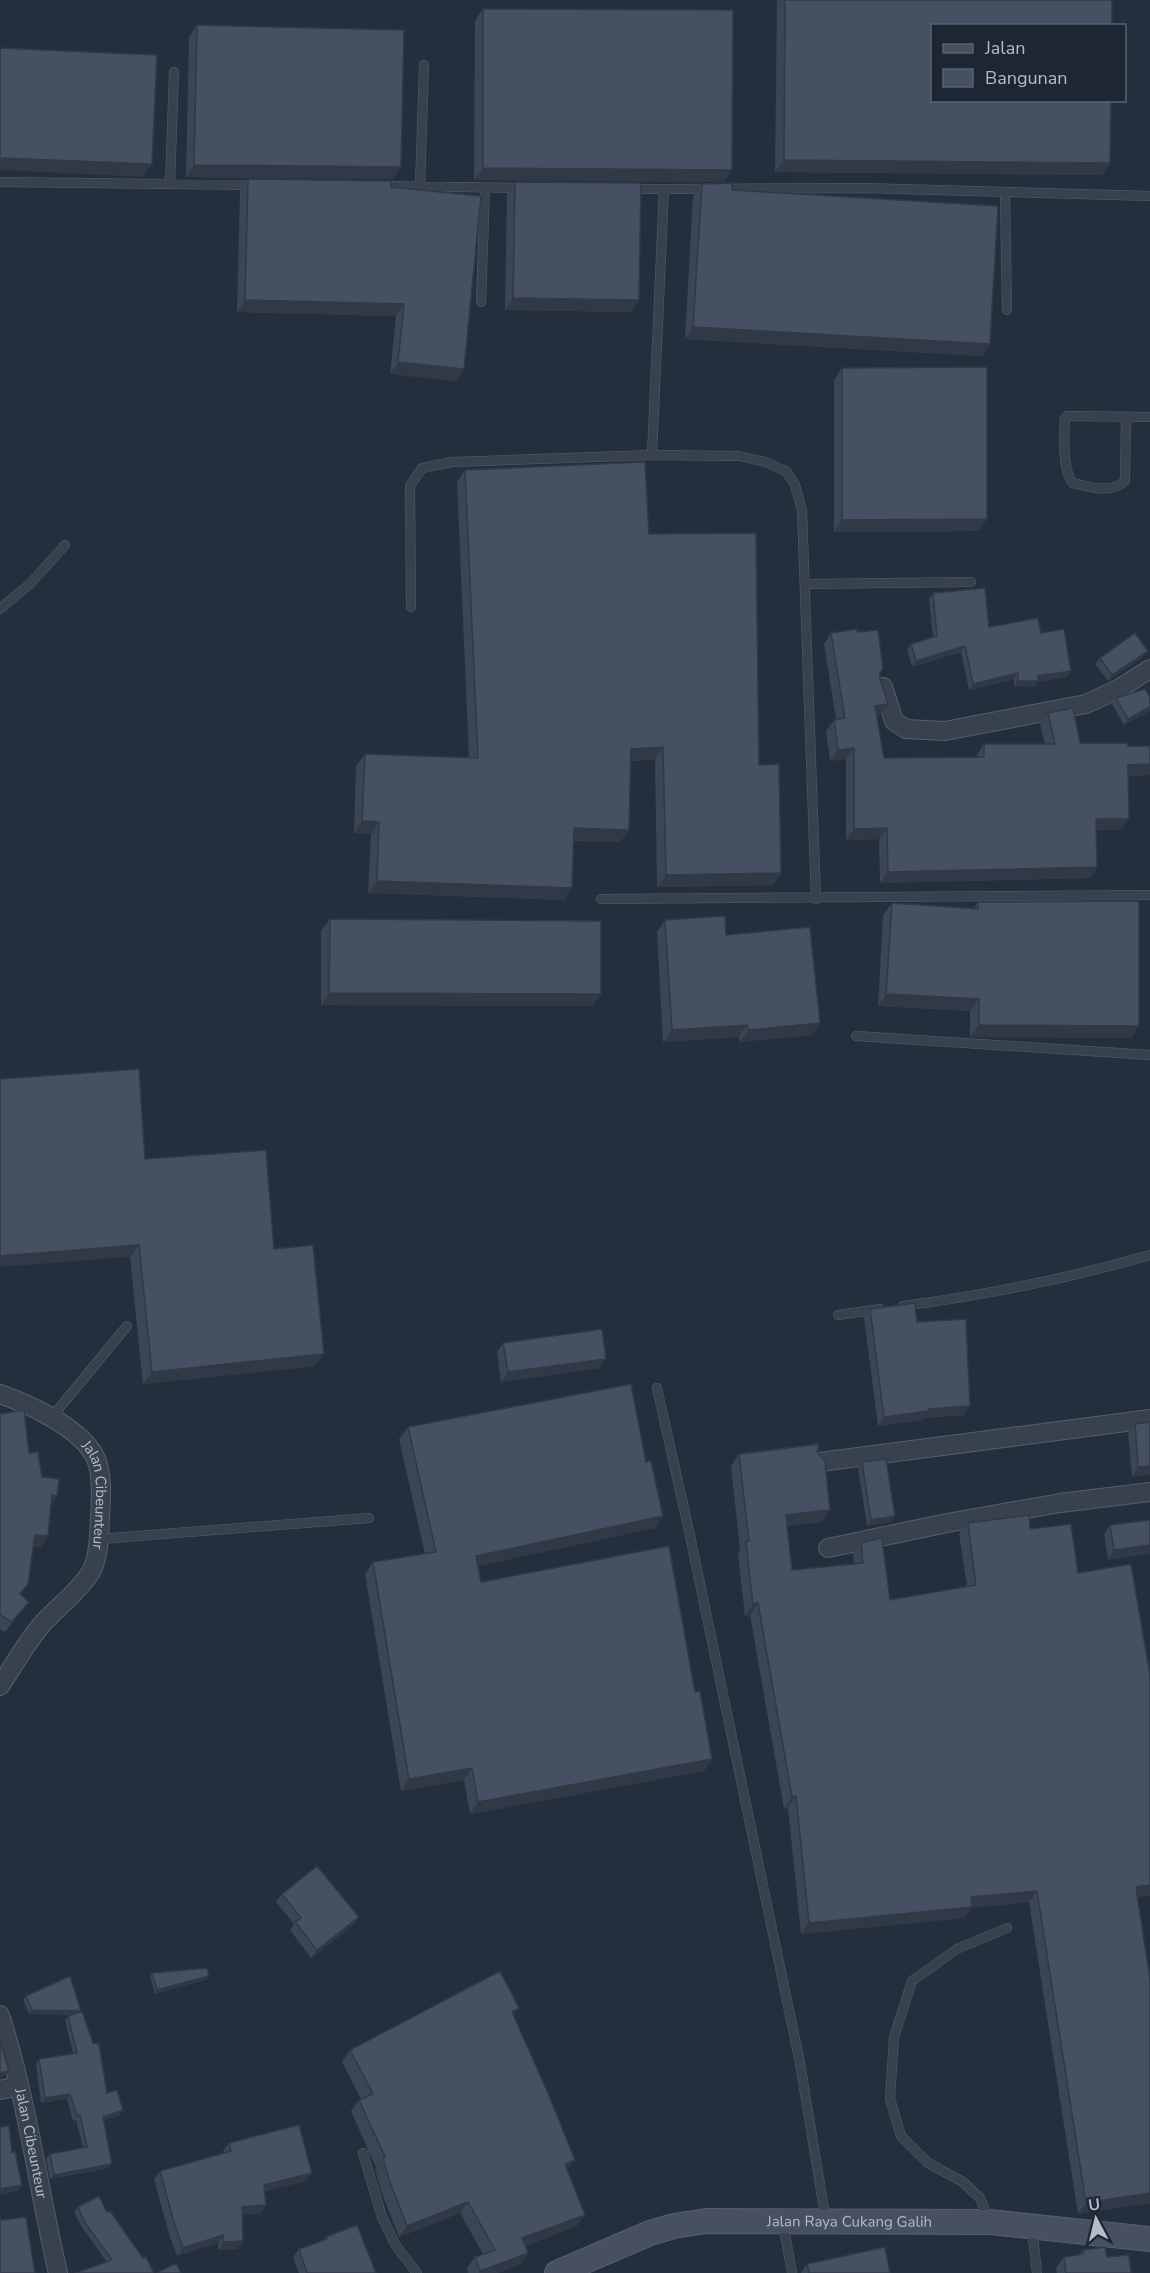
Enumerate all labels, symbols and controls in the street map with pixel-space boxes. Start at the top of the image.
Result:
legend [931,24,1126,102]
text: Jalan [984,36,1025,60]
text: Bangunan [985,66,1068,90]
street label: Jalan Cibeunteur [76,1435,111,1552]
street label: Jalan Cibeunteur [10,2085,52,2201]
north arrow [1066,2189,1126,2249]
text: U [1087,2193,1101,2217]
street label: Jalan Raya Cukang Galih [766,2211,932,2232]

